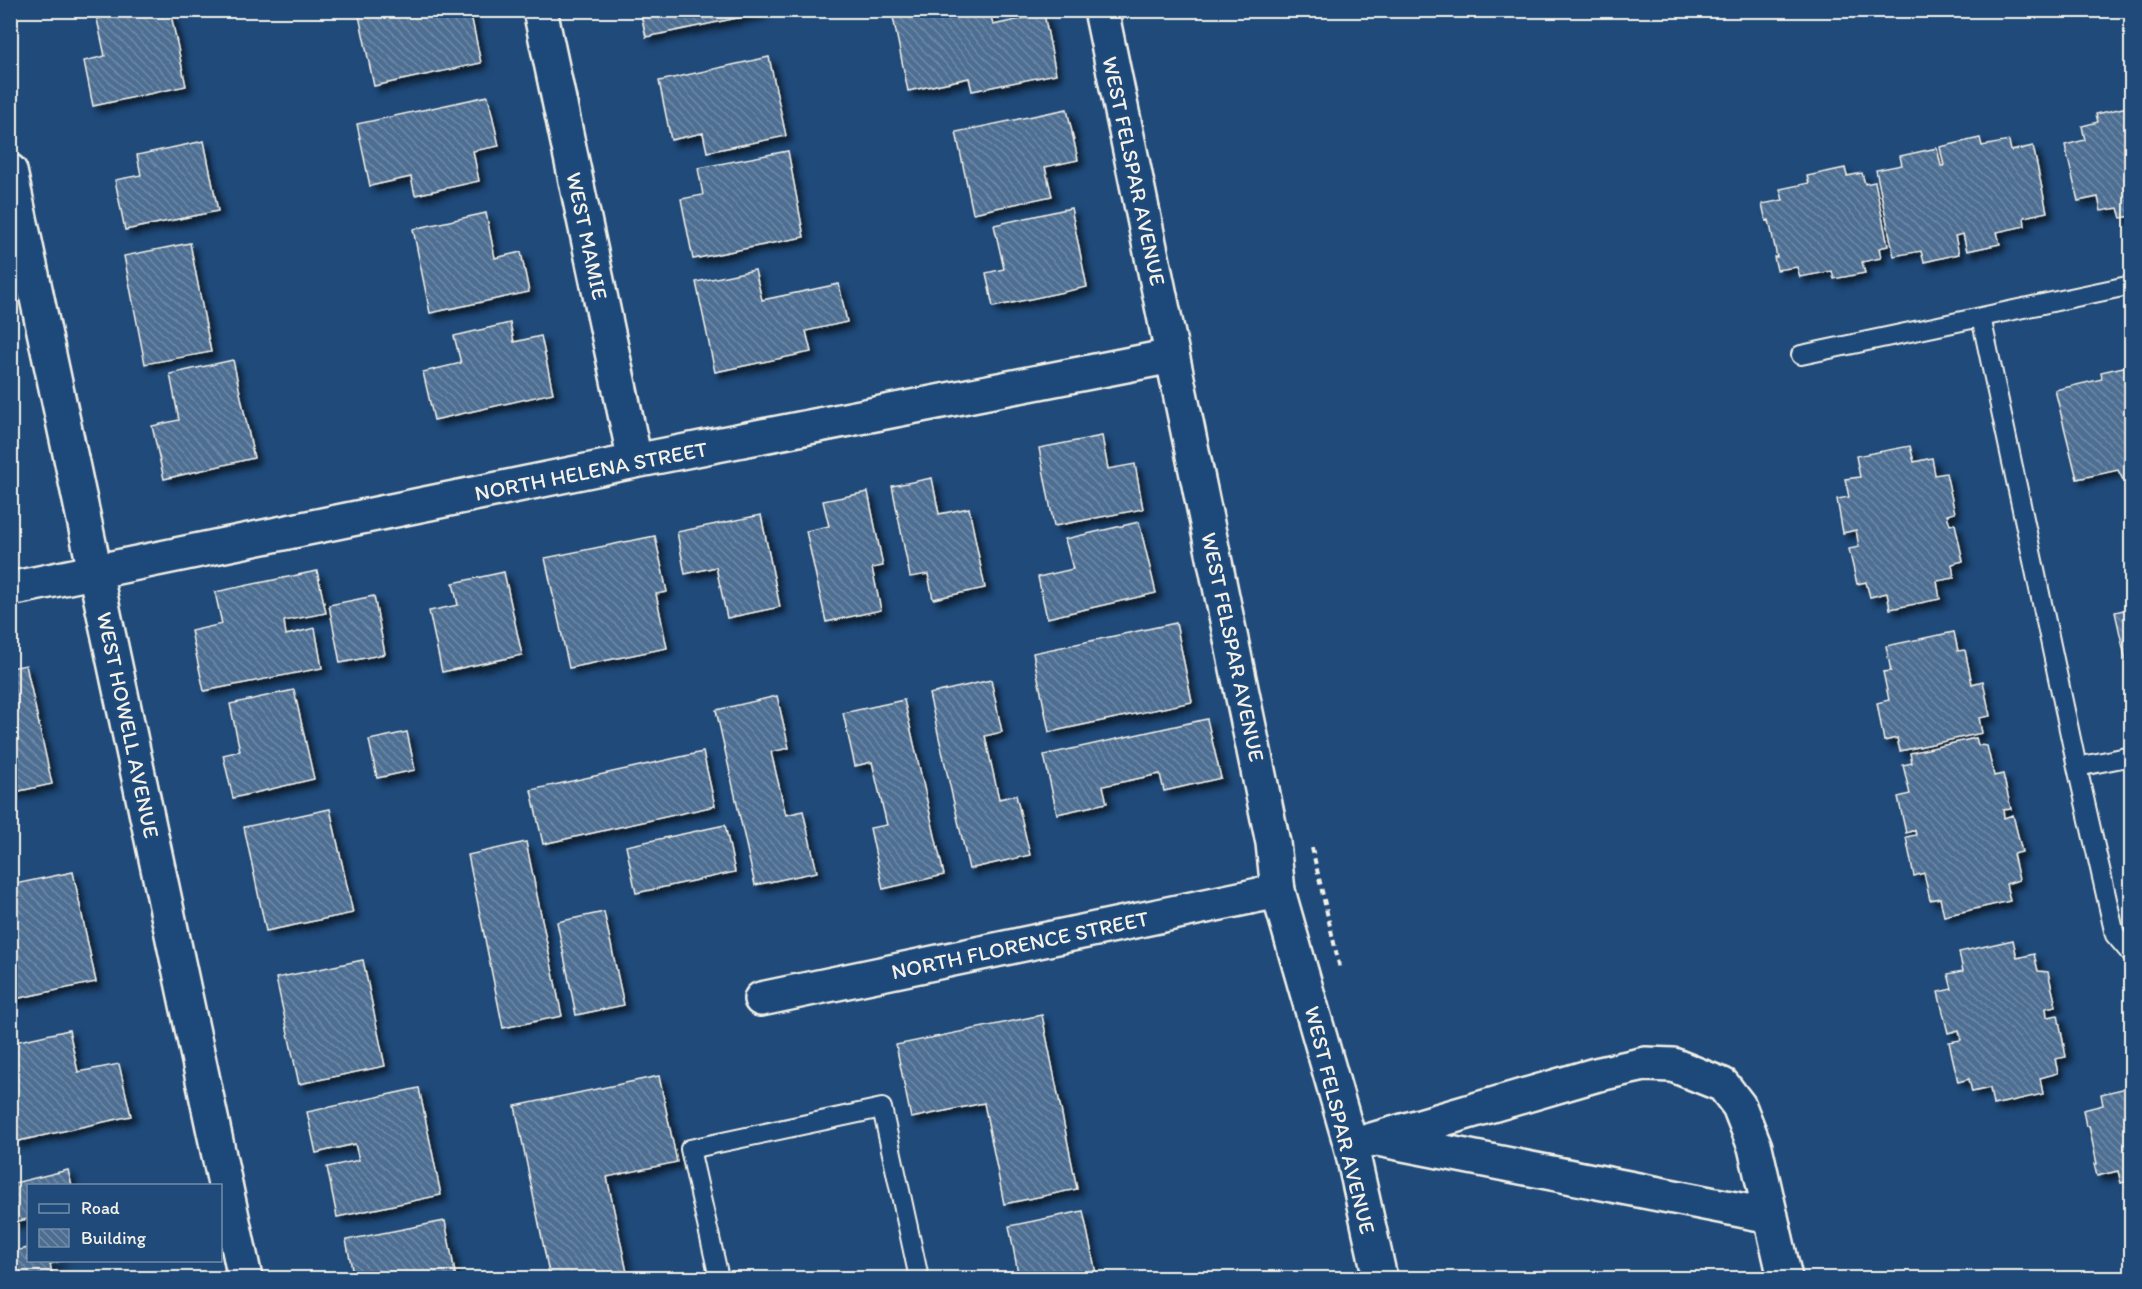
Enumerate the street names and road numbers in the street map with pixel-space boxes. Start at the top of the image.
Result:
street label: WEST FELSPAR AVENUE [1096,54,1172,288]
street label: WEST MAMIE [560,170,614,302]
street label: NORTH HELENA STREET [472,435,710,507]
street label: WEST FELSPAR AVENUE [1195,530,1271,764]
street label: WEST HOWELL AVENUE [91,609,165,841]
street label: NORTH FLORENCE STREET [889,904,1152,985]
street label: WEST FELSPAR AVENUE [1299,1003,1381,1237]

